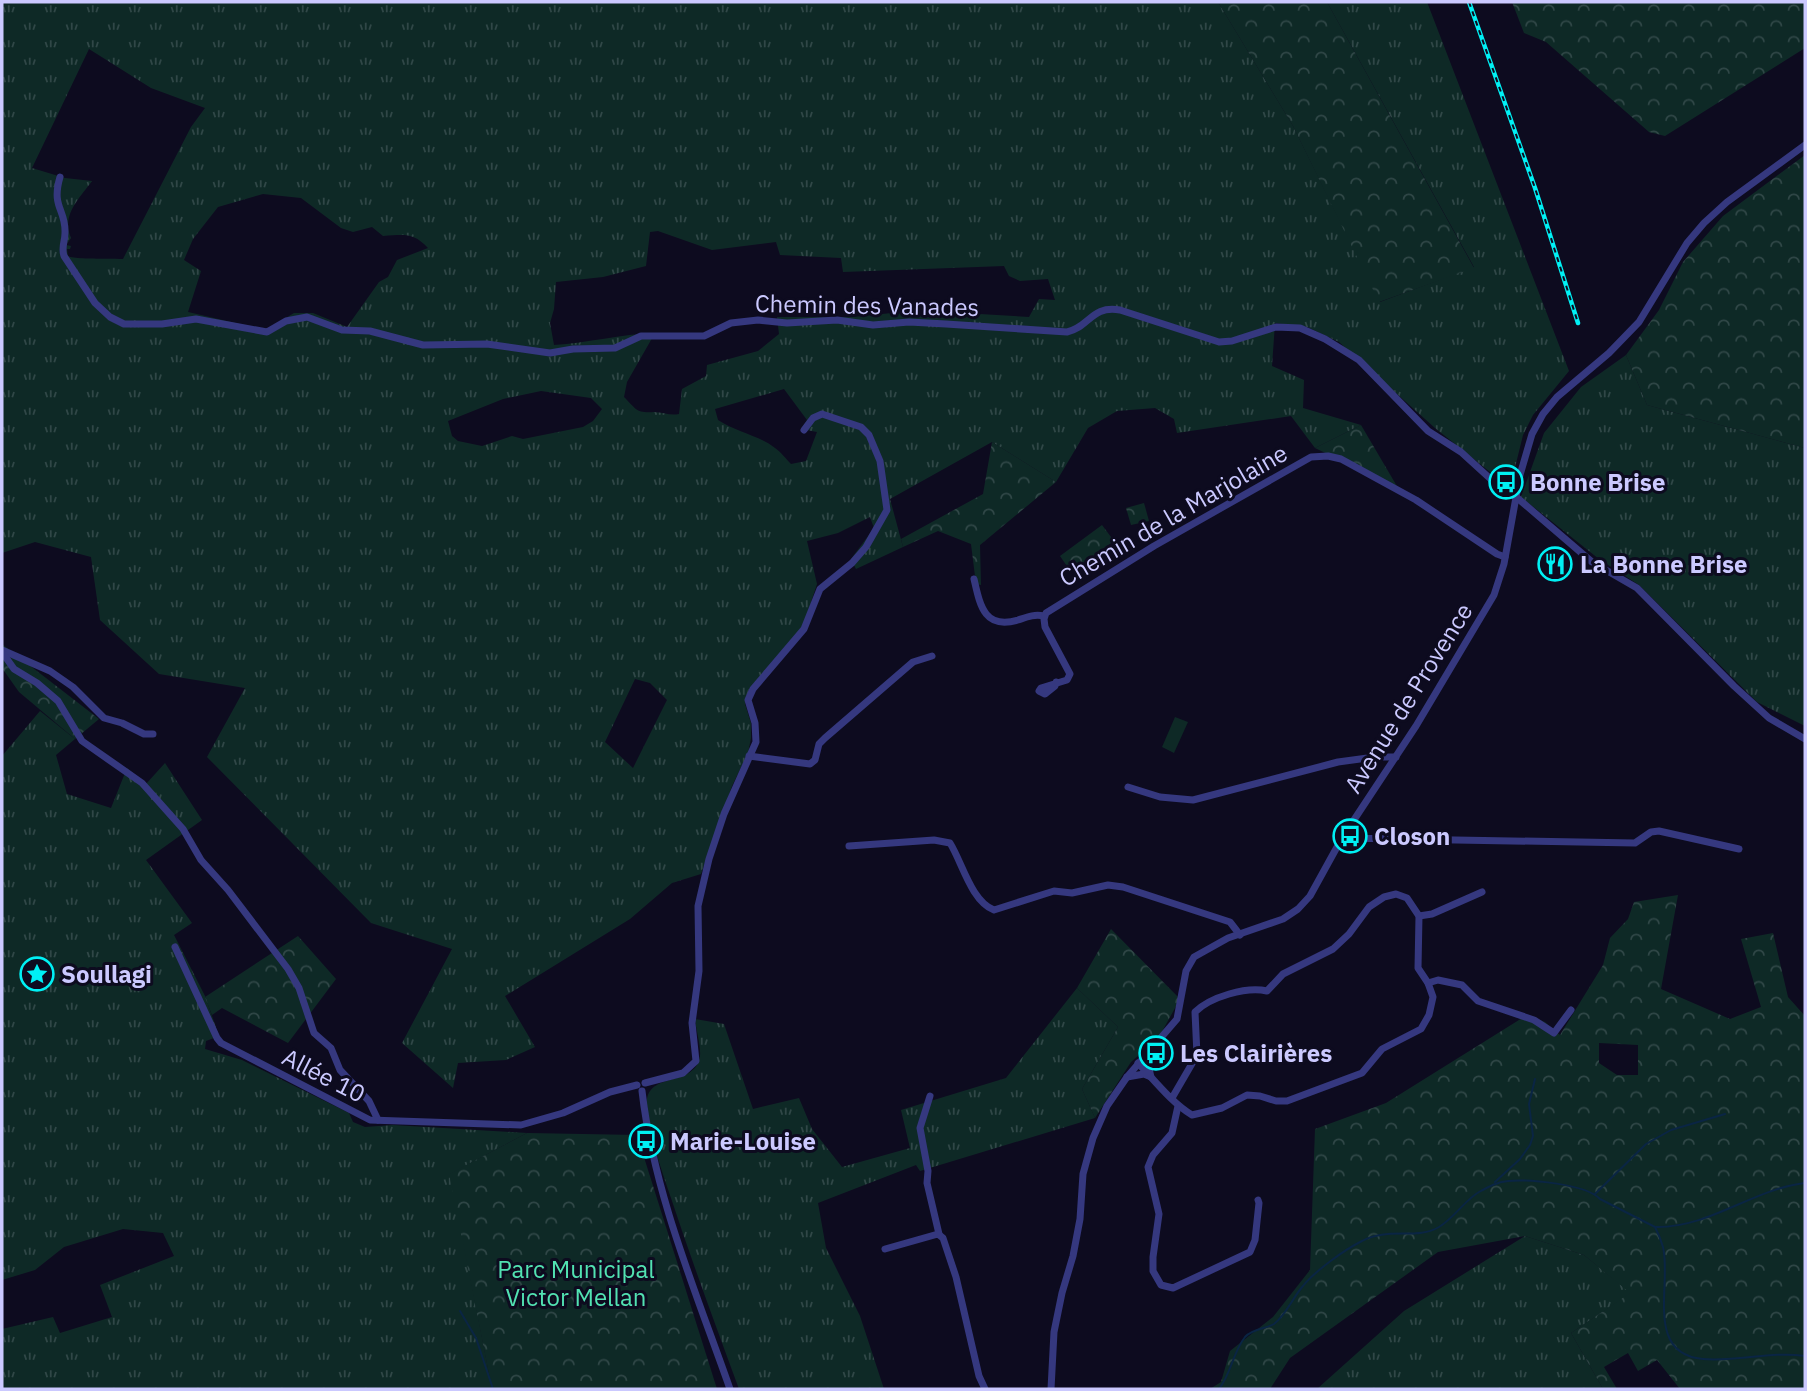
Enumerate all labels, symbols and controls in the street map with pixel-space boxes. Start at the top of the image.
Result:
street label: Chemin des Vanades [755,287,979,323]
street label: Chemin de la Marjolaine [1053,437,1293,593]
bus stop icon: Bonne Brise [1487,463,1525,501]
place label: Bonne Brise [1530,466,1665,498]
restaurant icon: La Bonne Brise [1536,545,1574,583]
place label: La Bonne Brise [1580,548,1748,580]
street label: Avenue de Provence [1337,597,1479,799]
bus stop icon: Closon [1331,817,1369,855]
place label: Closon [1374,820,1450,852]
place icon: Soullagi [18,955,56,993]
place label: Soullagi [61,958,152,990]
bus stop icon: Les Clairières [1137,1034,1175,1072]
place label: Les Clairières [1180,1037,1332,1069]
street label: Allée 10 [277,1041,371,1109]
bus stop icon: Marie-Louise [627,1122,665,1160]
place label: Marie-Louise [670,1125,816,1157]
park label: Parc Municipal Victor Mellan [497,1253,655,1313]

